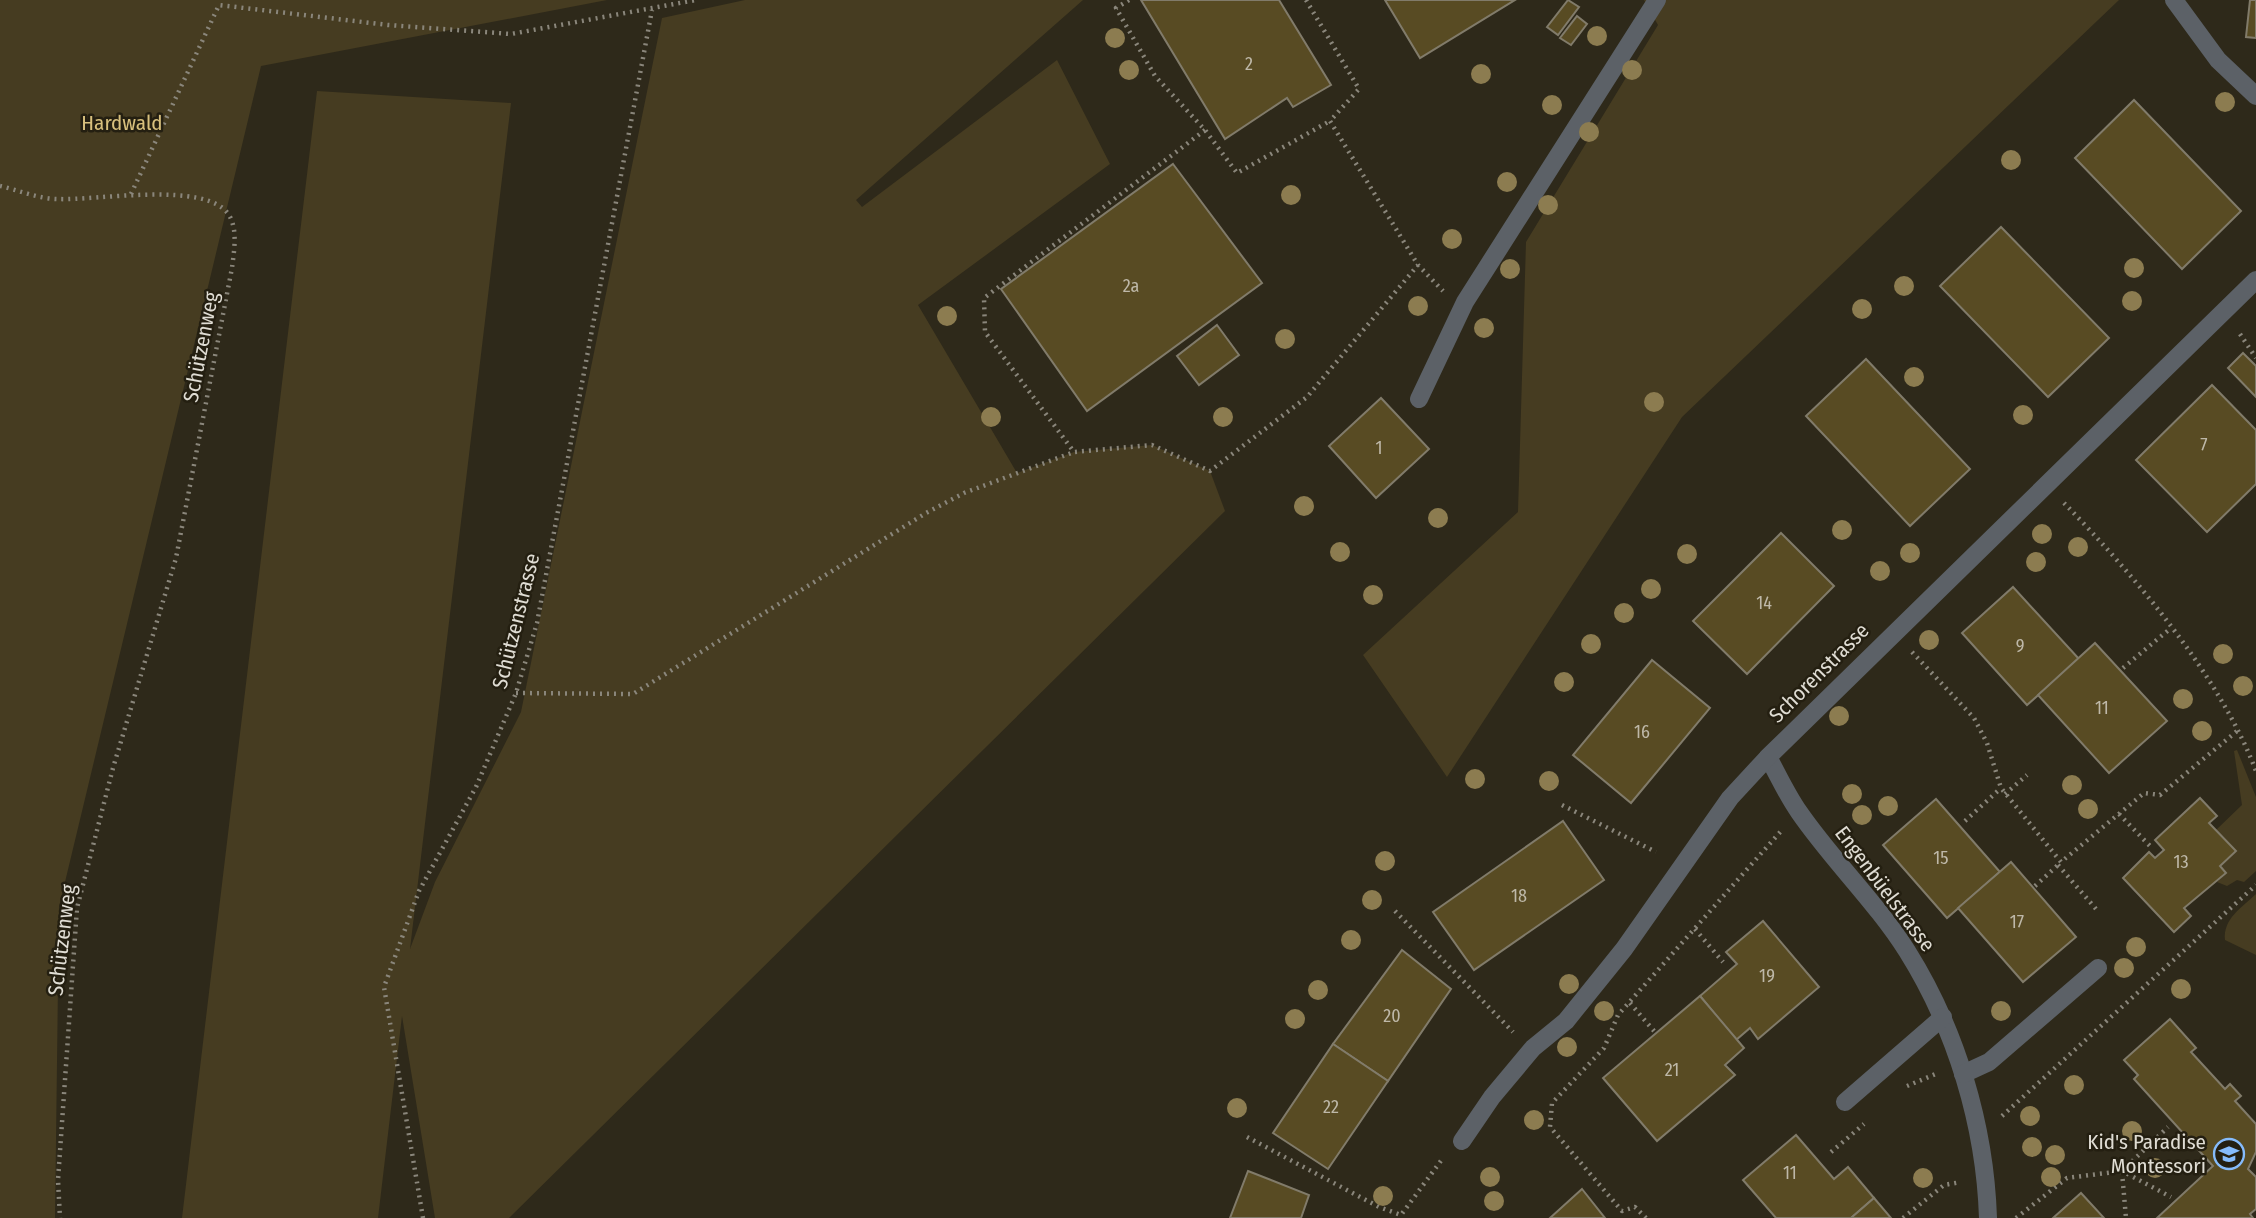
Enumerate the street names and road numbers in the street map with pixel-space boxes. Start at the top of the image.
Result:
street label: Schützenweg [178,289,224,404]
street label: Schützenstrasse [487,551,545,691]
street label: Schorenstrasse [1764,618,1874,728]
street label: Engenbüelstrasse [1829,821,1941,957]
street label: Schützenweg [42,883,82,997]

